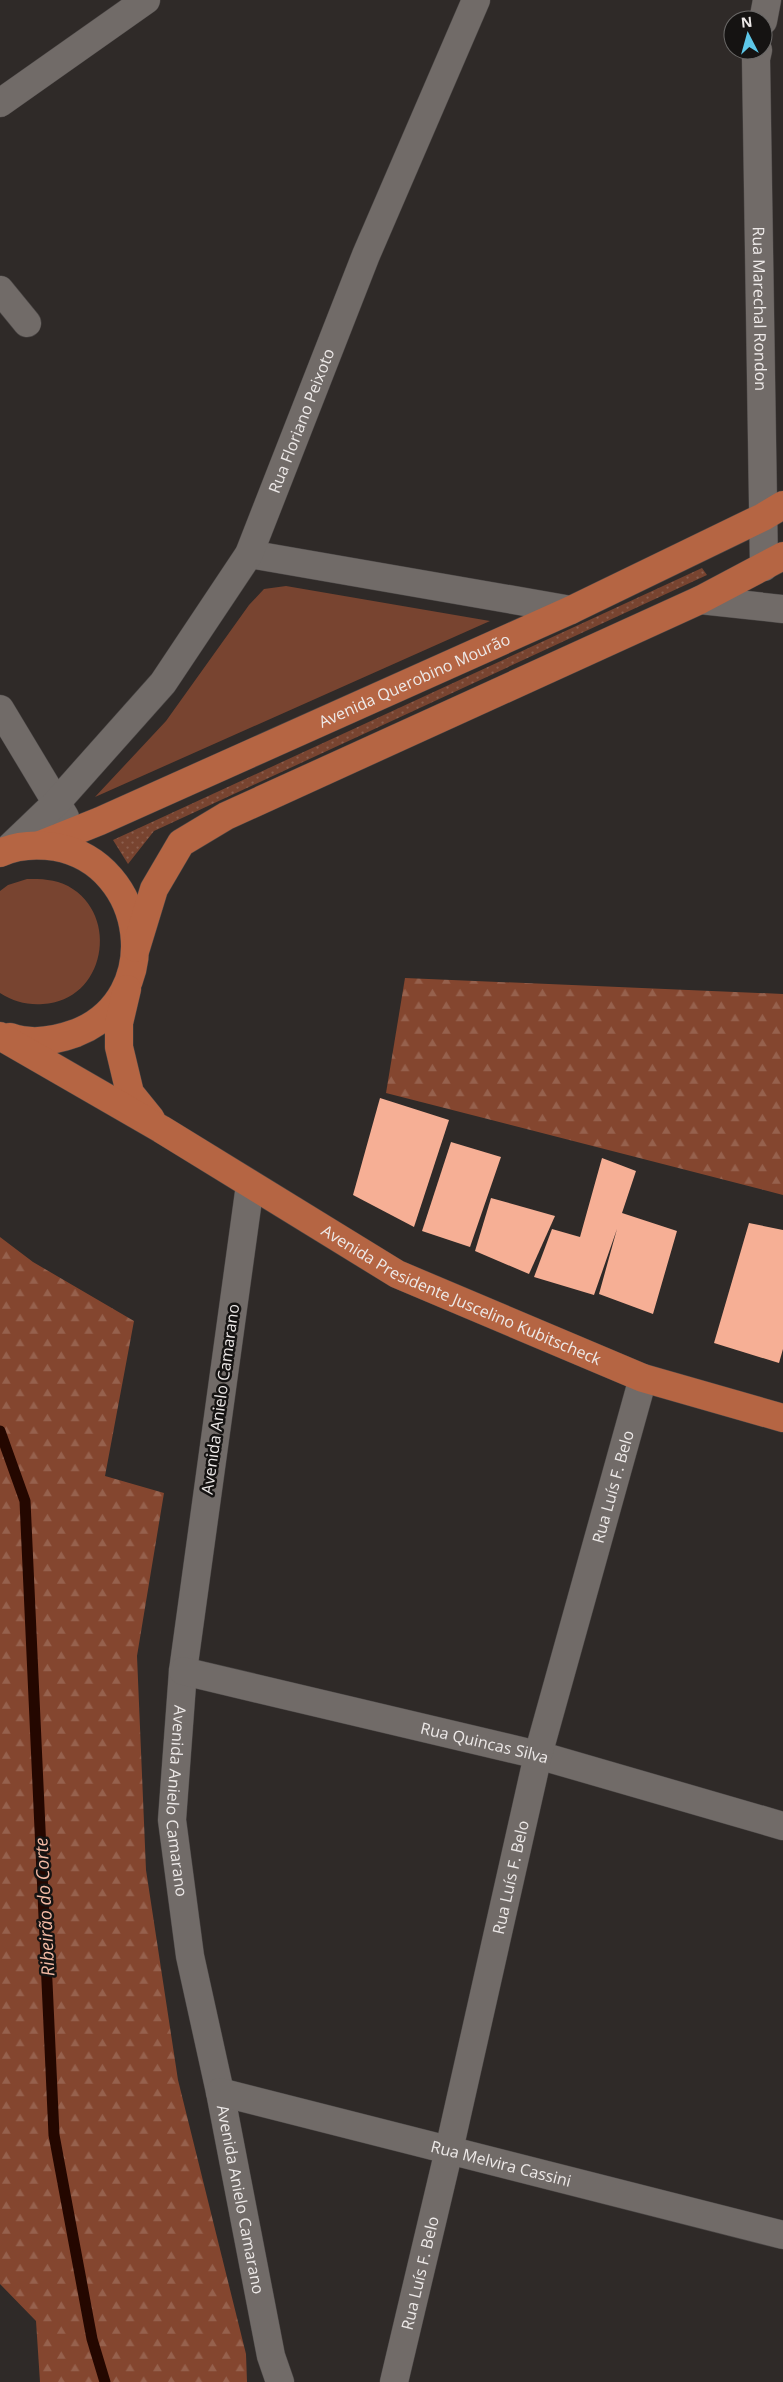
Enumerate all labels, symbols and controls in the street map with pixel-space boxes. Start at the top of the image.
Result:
north arrow [723,10,773,60]
text: N [740,12,753,32]
street label: Rua Marechal Rondon [748,226,772,391]
street label: Rua Floriano Peixoto [263,345,339,496]
street label: Avenida Querobino Mourão [315,628,513,733]
street label: Avenida Presidente Juscelino Kubitscheck [317,1219,605,1370]
street label: Avenida Anielo Camarano [196,1302,244,1496]
street label: Rua Luís F. Belo [587,1428,639,1546]
street label: Avenida Anielo Camarano [161,1704,193,1898]
street label: Rua Quincas Silva [418,1717,551,1769]
street label: Rua Luís F. Belo [487,1818,534,1936]
water label: Ribeirão do Corte [28,1837,60,1977]
street label: Avenida Anielo Camarano [212,2103,270,2296]
street label: Rua Melvira Cassini [429,2135,574,2192]
street label: Rua Luís F. Belo [396,2214,444,2332]

